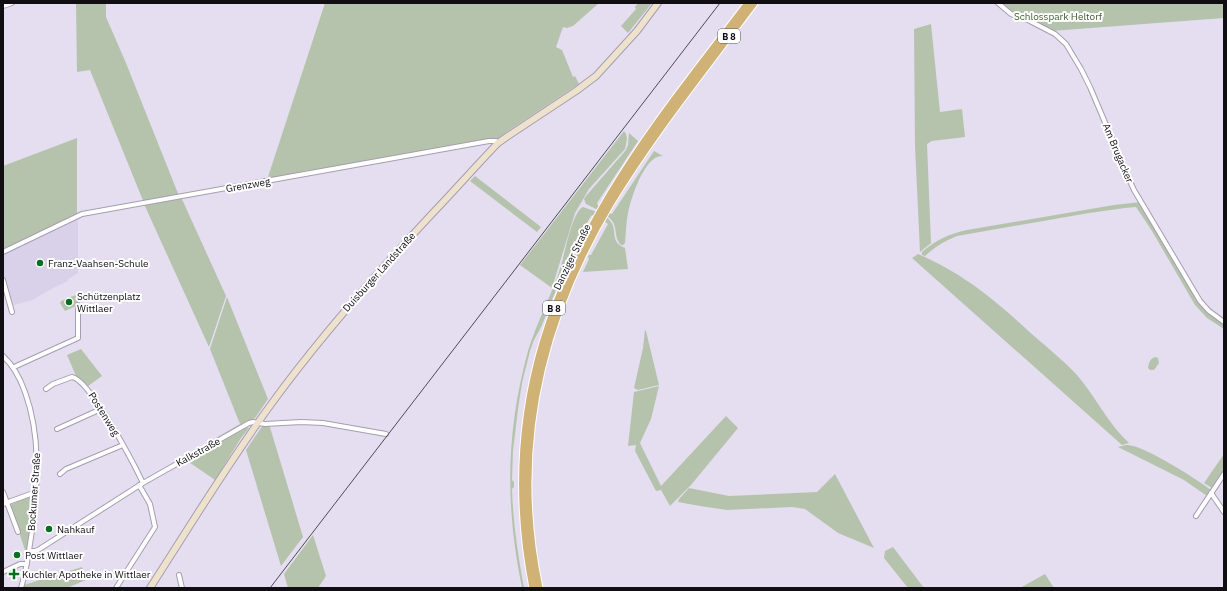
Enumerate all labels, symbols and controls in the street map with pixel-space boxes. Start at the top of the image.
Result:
park label: Schlosspark Heltorf [1014,10,1103,23]
road number: B 8 [718,29,740,43]
street label: Am Brugacker [1100,121,1136,185]
street label: Grenzweg [225,175,272,195]
street label: Danziger Straße [550,221,594,292]
street label: Duisburger Landstraße [340,229,418,314]
place label: Franz-Vaahsen-Schule [48,257,149,270]
marker: Franz-Vaahsen-Schule [35,258,45,268]
place label: Schützenplatz Wittlaer [77,290,141,315]
marker: Schützenplatz Wittlaer [64,297,74,307]
road number: B 8 [543,301,565,315]
street label: Postenweg [85,390,123,439]
street label: Kalkstraße [174,434,223,469]
street label: Bockumer Straße [25,452,43,532]
place label: Nahkauf [57,523,95,536]
marker: Nahkauf [44,524,54,534]
place label: Post Wittlaer [25,549,83,562]
marker: Post Wittlaer [12,550,22,560]
place label: Kuchler Apotheke in Wittlaer [22,568,151,581]
marker: Kuchler Apotheke in Wittlaer [9,569,19,579]

